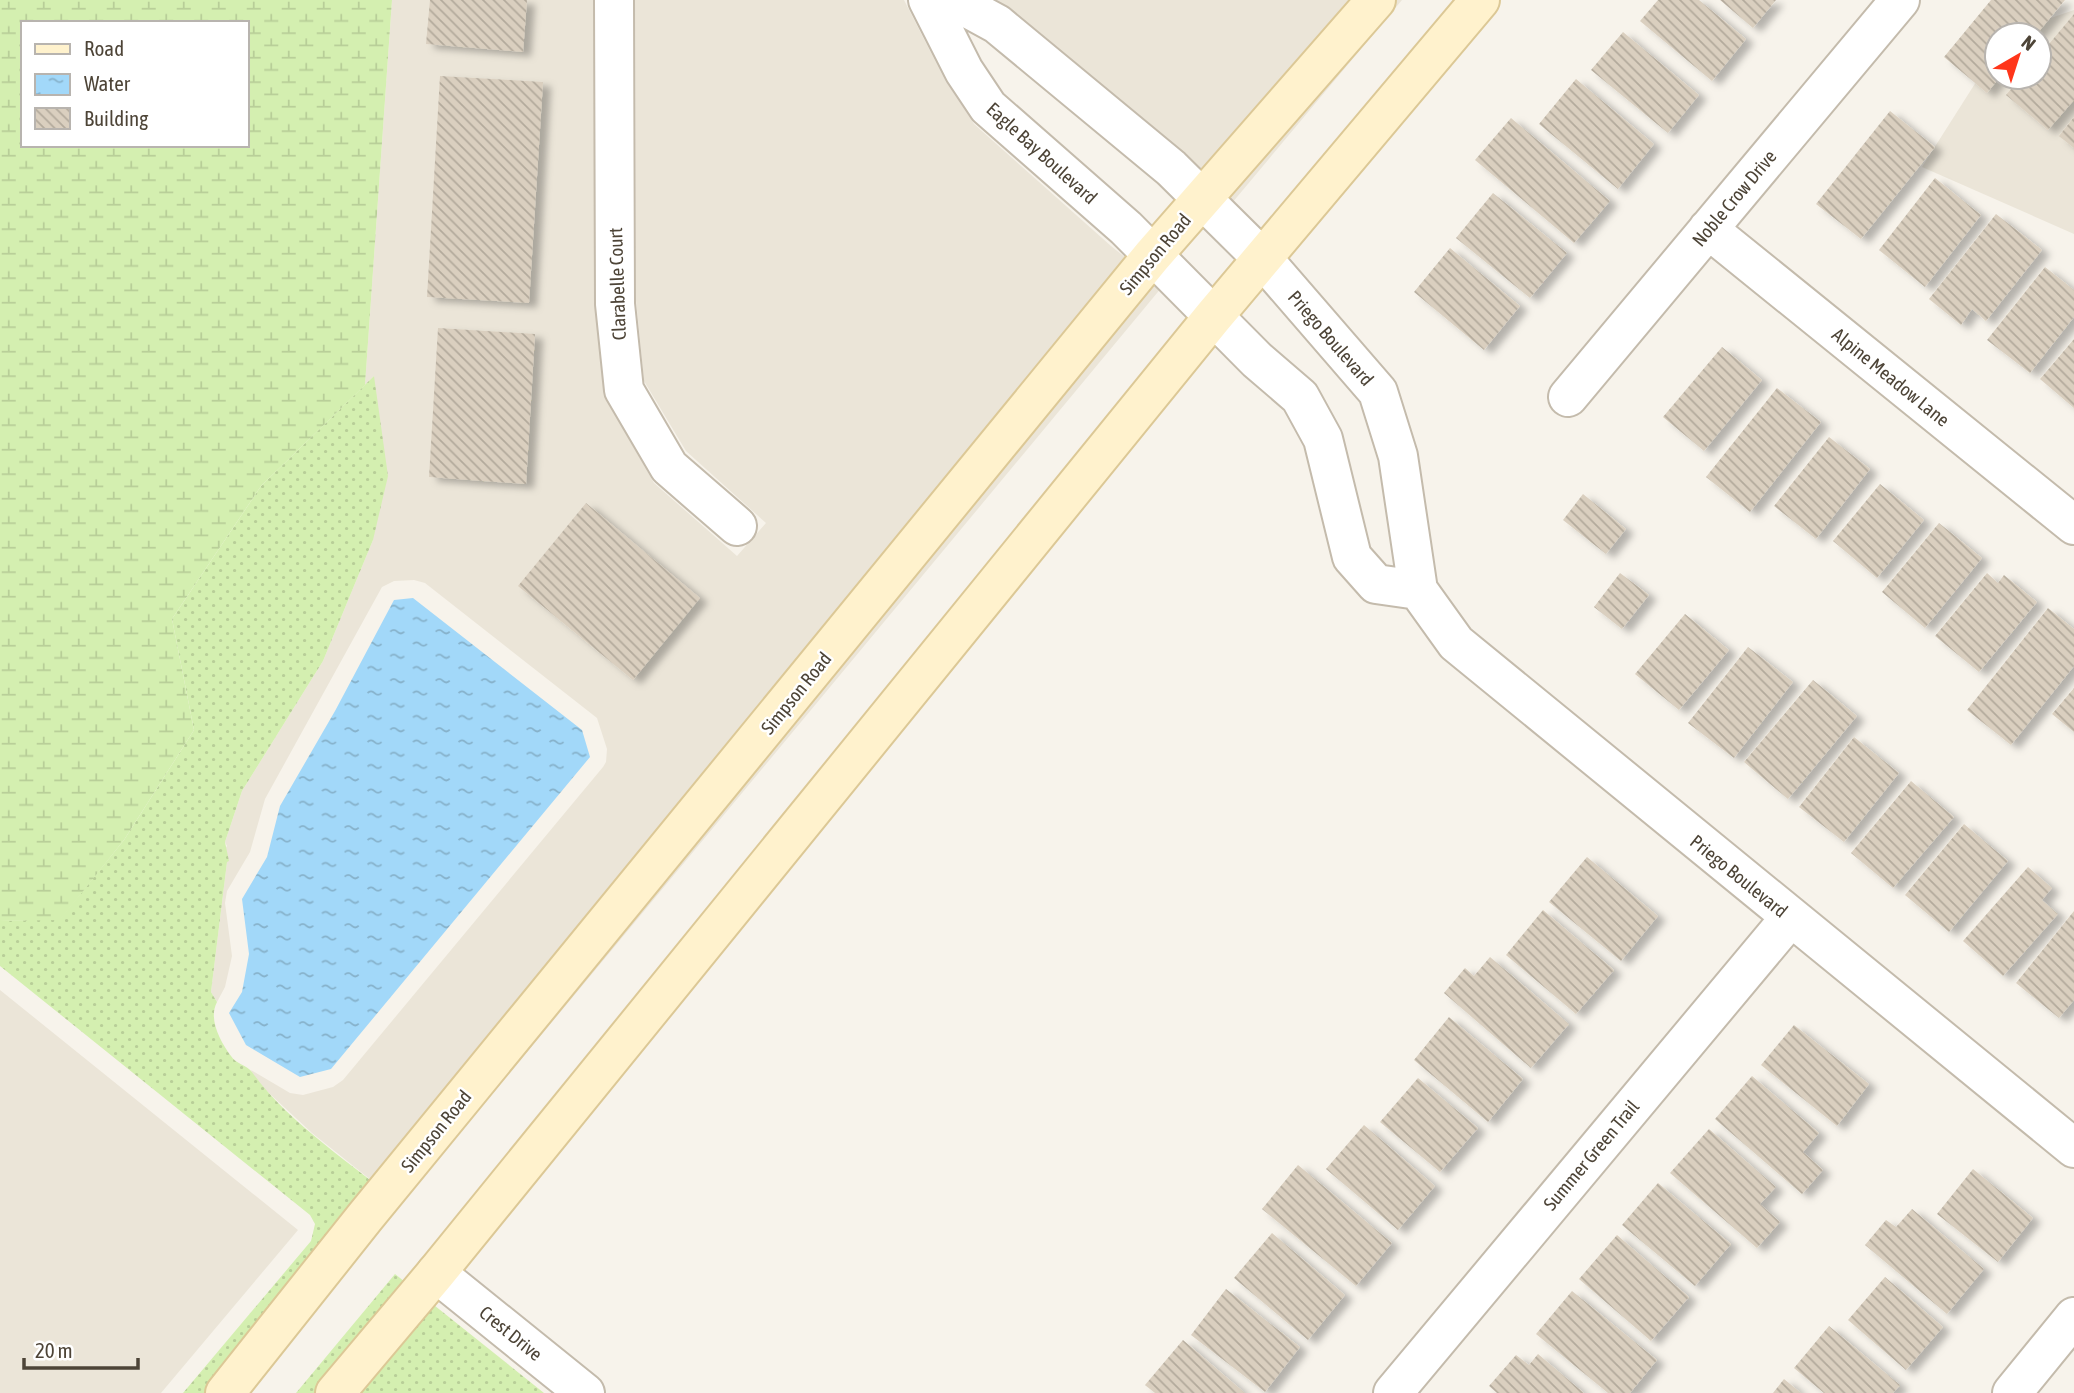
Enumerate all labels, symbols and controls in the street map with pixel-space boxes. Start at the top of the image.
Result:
legend [21,21,248,147]
north arrow [1983,21,2053,91]
text: N [2017,31,2040,55]
text: Road [84,36,124,60]
text: Water [84,71,131,95]
street label: Eagle Bay Boulevard [982,98,1102,208]
text: Building [84,106,148,130]
street label: Noble Crow Drive [1687,145,1781,251]
street label: Simpson Road [1115,209,1195,299]
street label: Clarabelle Court [604,227,630,341]
street label: Priego Boulevard [1284,286,1378,390]
street label: Alpine Meadow Lane [1828,323,1954,431]
street label: Simpson Road [756,648,836,738]
street label: Priego Boulevard [1686,830,1792,922]
street label: Simpson Road [396,1086,476,1176]
street label: Summer Green Trail [1539,1096,1643,1214]
street label: Crest Drive [475,1301,547,1365]
scale bar [24,1326,138,1370]
text: 20 m [35,1338,73,1362]

